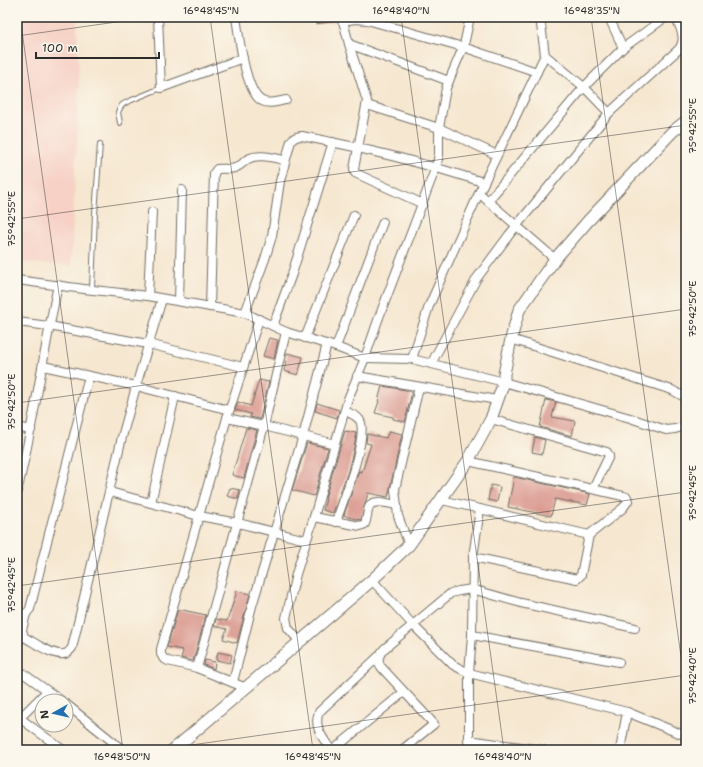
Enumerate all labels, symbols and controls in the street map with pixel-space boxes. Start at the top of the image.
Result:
text: 16°48'45"N [183,4,239,17]
text: 16°48'40"N [372,4,430,17]
text: 16°48'35"N [564,4,620,17]
scale bar [36,34,159,60]
text: 100 m [42,40,78,56]
text: 75°42'55"E [686,98,699,154]
text: 75°42'55"E [5,191,18,247]
text: 75°42'50"E [686,280,699,338]
text: 75°42'50"E [5,373,18,431]
text: 75°42'45"E [686,465,699,521]
text: 75°42'45"E [5,557,18,613]
text: 75°42'40"E [686,647,699,705]
north arrow [34,693,74,733]
text: N [37,709,53,720]
text: 16°48'50"N [94,750,150,763]
text: 16°48'45"N [285,750,341,763]
text: 16°48'40"N [474,750,532,763]

